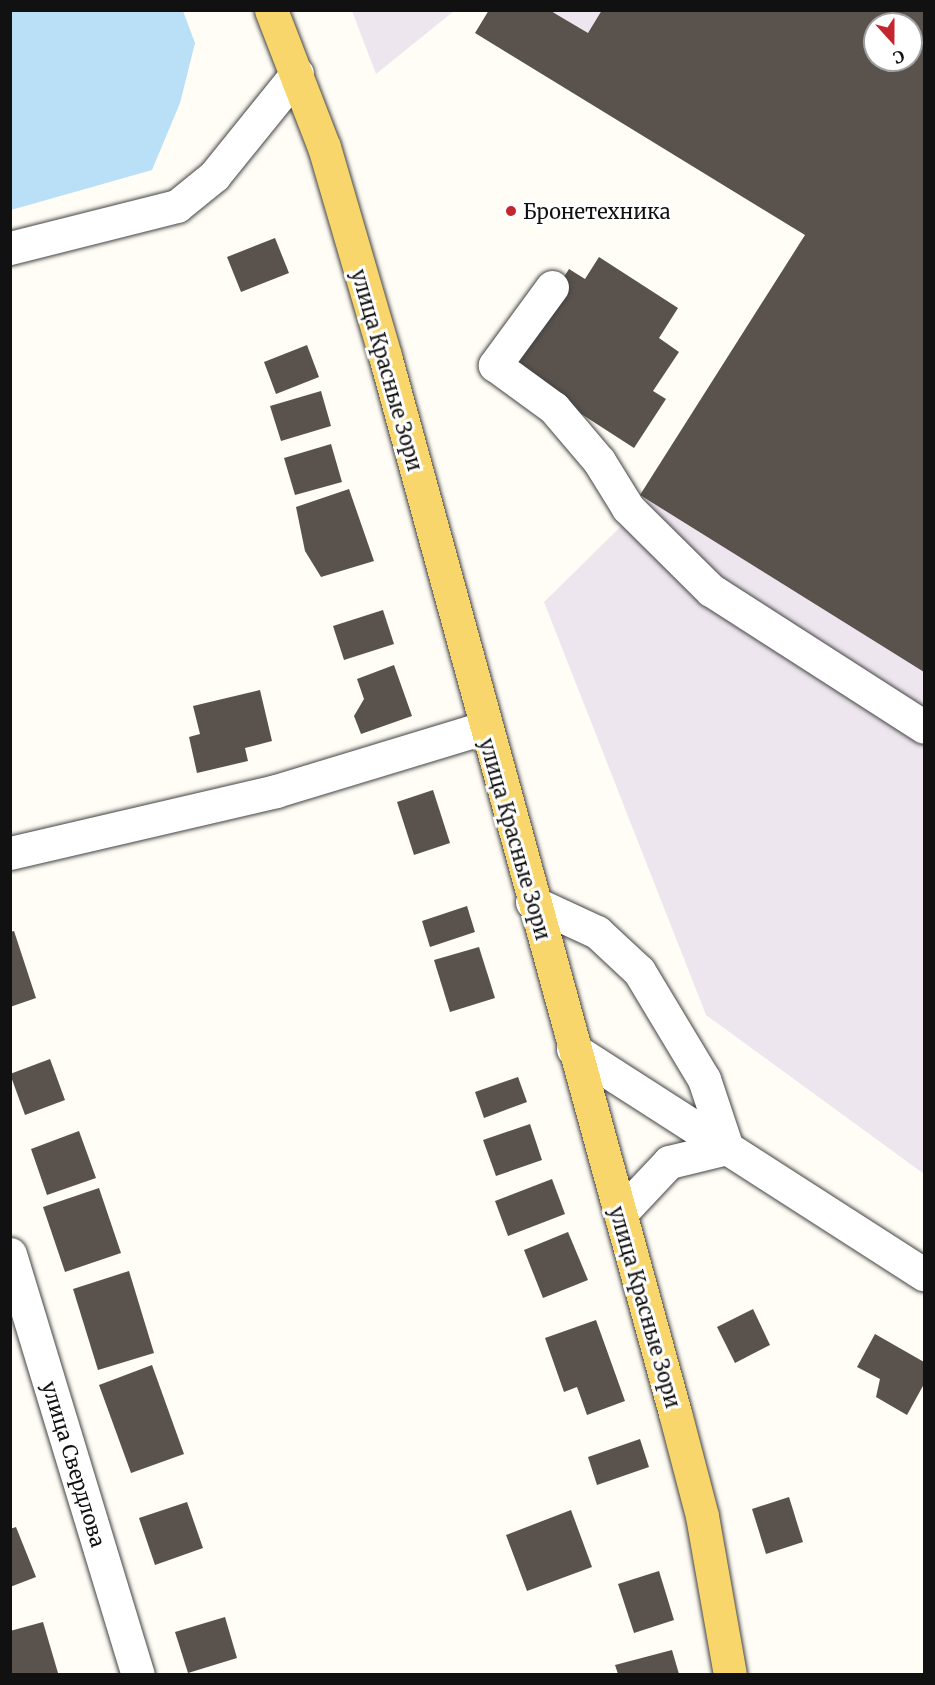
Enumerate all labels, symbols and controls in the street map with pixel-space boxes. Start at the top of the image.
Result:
north arrow [863,12,923,72]
text: С [890,46,907,68]
place label: Бронетехника [523,199,671,223]
marker: Бронетехника [504,204,518,218]
street label: улица Красные Зори [347,266,427,474]
street label: улица Красные Зори [475,735,555,943]
street label: улица Красные Зори [605,1203,685,1411]
street label: улица Свердлова [37,1378,111,1550]

